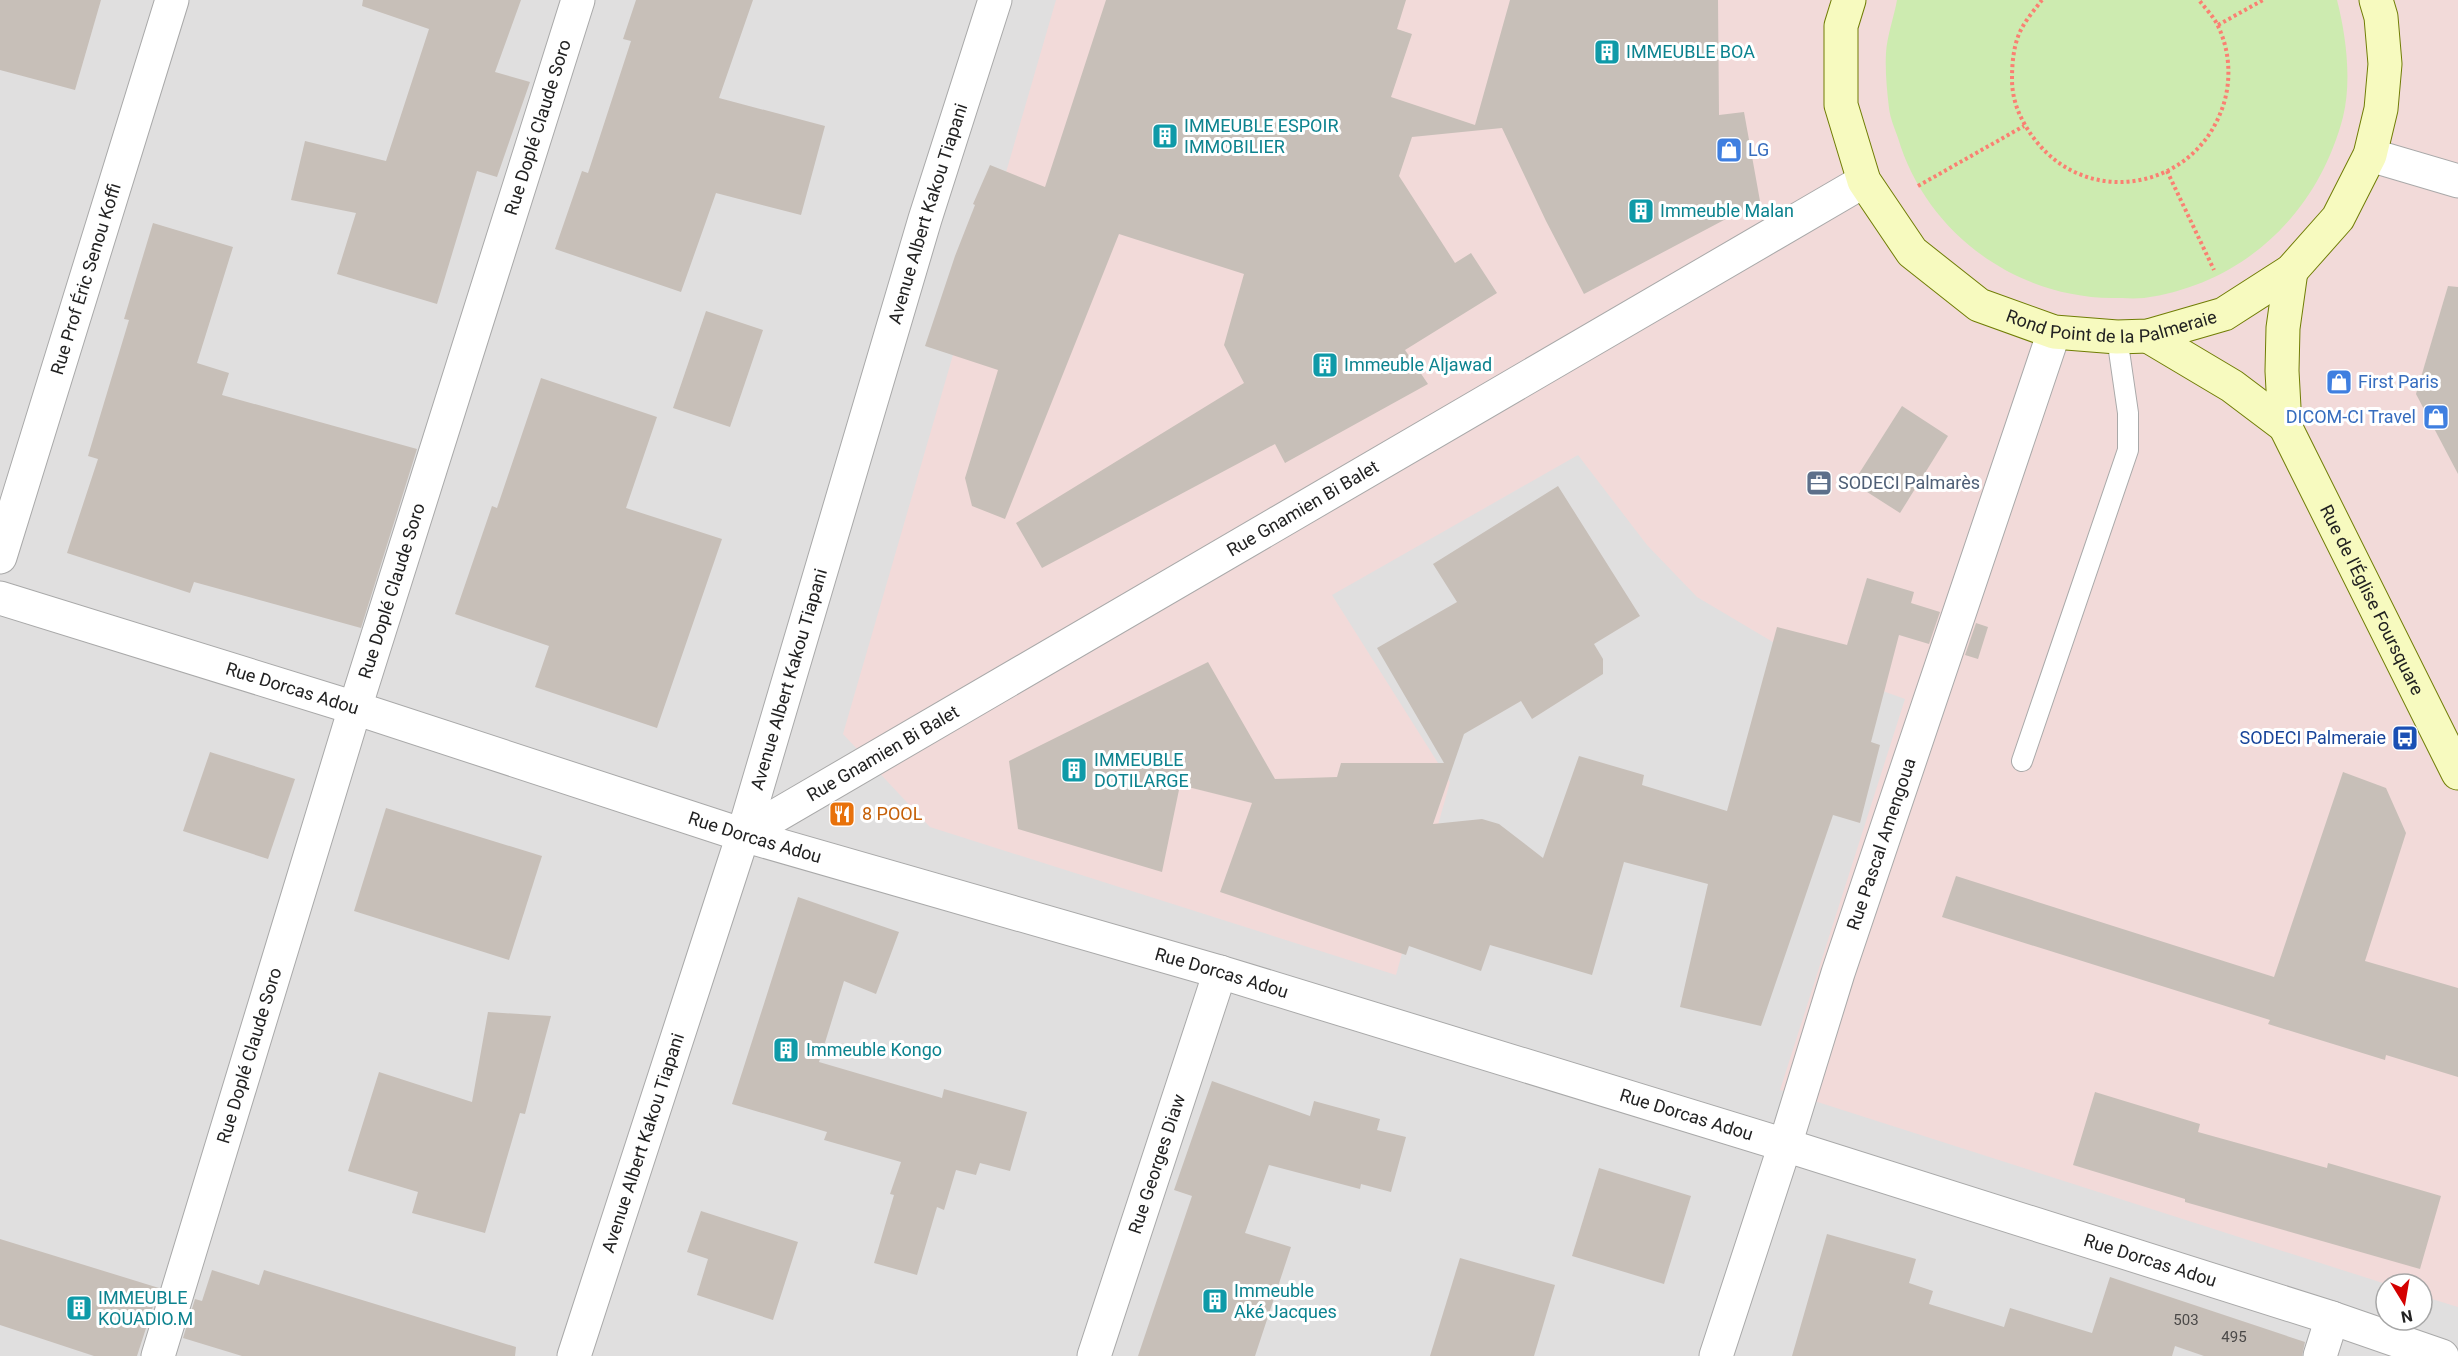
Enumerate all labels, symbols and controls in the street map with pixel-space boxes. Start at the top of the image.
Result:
street label: Rue Doplé Claude Soro [500,37,575,218]
building icon: IMMEUBLE BOA [1592,37,1622,67]
place label: IMMEUBLE BOA [1626,41,1755,62]
street label: Avenue Albert Kakou Tiapani [884,101,971,326]
place label: IMMEUBLE ESPOIR IMMOBILIER [1184,115,1338,157]
building icon: IMMEUBLE ESPOIR IMMOBILIER [1150,121,1180,151]
shop icon: LG [1714,135,1744,165]
place label: LG [1748,139,1769,160]
street label: Rue Prof Éric Senou Koffi [46,180,125,377]
building icon: Immeuble Malan [1626,196,1656,226]
place label: Immeuble Malan [1660,200,1794,221]
street label: Rond Point de la Palmeraie [2004,302,2220,324]
text: Rond Point de la Palmeraie [2003,305,2219,347]
building icon: Immeuble Aljawad [1310,350,1340,380]
place label: Immeuble Aljawad [1344,354,1492,375]
shop icon: First Paris [2324,367,2354,397]
place label: First Paris [2358,371,2439,392]
shop icon: DICOM-CI Travel [2421,402,2451,432]
place label: DICOM-CI Travel [2286,406,2416,427]
street label: Rue Gnamien Bi Balet [1223,456,1382,560]
office icon: SODECI Palmarès [1804,468,1834,498]
place label: SODECI Palmarès [1838,472,1980,493]
street label: Rue Doplé Claude Soro [354,500,429,681]
street label: Rue de l'Église Foursquare [2316,501,2428,698]
street label: Avenue Albert Kakou Tiapani [746,566,831,792]
street label: Rue Dorcas Adou [223,658,362,719]
street label: Rue Gnamien Bi Balet [803,700,962,805]
bus stop icon: SODECI Palmeraie [2390,723,2420,753]
place label: SODECI Palmeraie [2240,727,2386,748]
place label: IMMEUBLE DOTILARGE [1094,749,1189,791]
building icon: IMMEUBLE DOTILARGE [1059,755,1089,785]
street label: Rue Pascal Amengoua [1842,755,1920,933]
restaurant icon: 8 POOL [827,799,857,829]
place label: 8 POOL [862,803,923,824]
street label: Rue Dorcas Adou [686,807,824,867]
street label: Rue Dorcas Adou [1153,943,1291,1002]
street label: Rue Doplé Claude Soro [212,965,285,1146]
street label: Avenue Albert Kakou Tiapani [597,1030,688,1255]
building icon: Immeuble Kongo [771,1035,801,1065]
place label: Immeuble Kongo [806,1039,942,1060]
street label: Rue Dorcas Adou [1617,1084,1756,1145]
street label: Rue Georges Diaw [1124,1091,1189,1237]
street label: Rue Dorcas Adou [2081,1229,2219,1291]
north arrow [2374,1272,2434,1332]
place label: Immeuble Aké Jacques [1234,1280,1337,1322]
building icon: Immeuble Aké Jacques [1200,1286,1230,1316]
place label: IMMEUBLE KOUADIO.M [98,1287,193,1329]
building icon: IMMEUBLE KOUADIO.M [64,1293,94,1323]
text: N [2399,1306,2414,1327]
house number: 503 [2173,1311,2199,1329]
house number: 495 [2221,1328,2247,1346]

